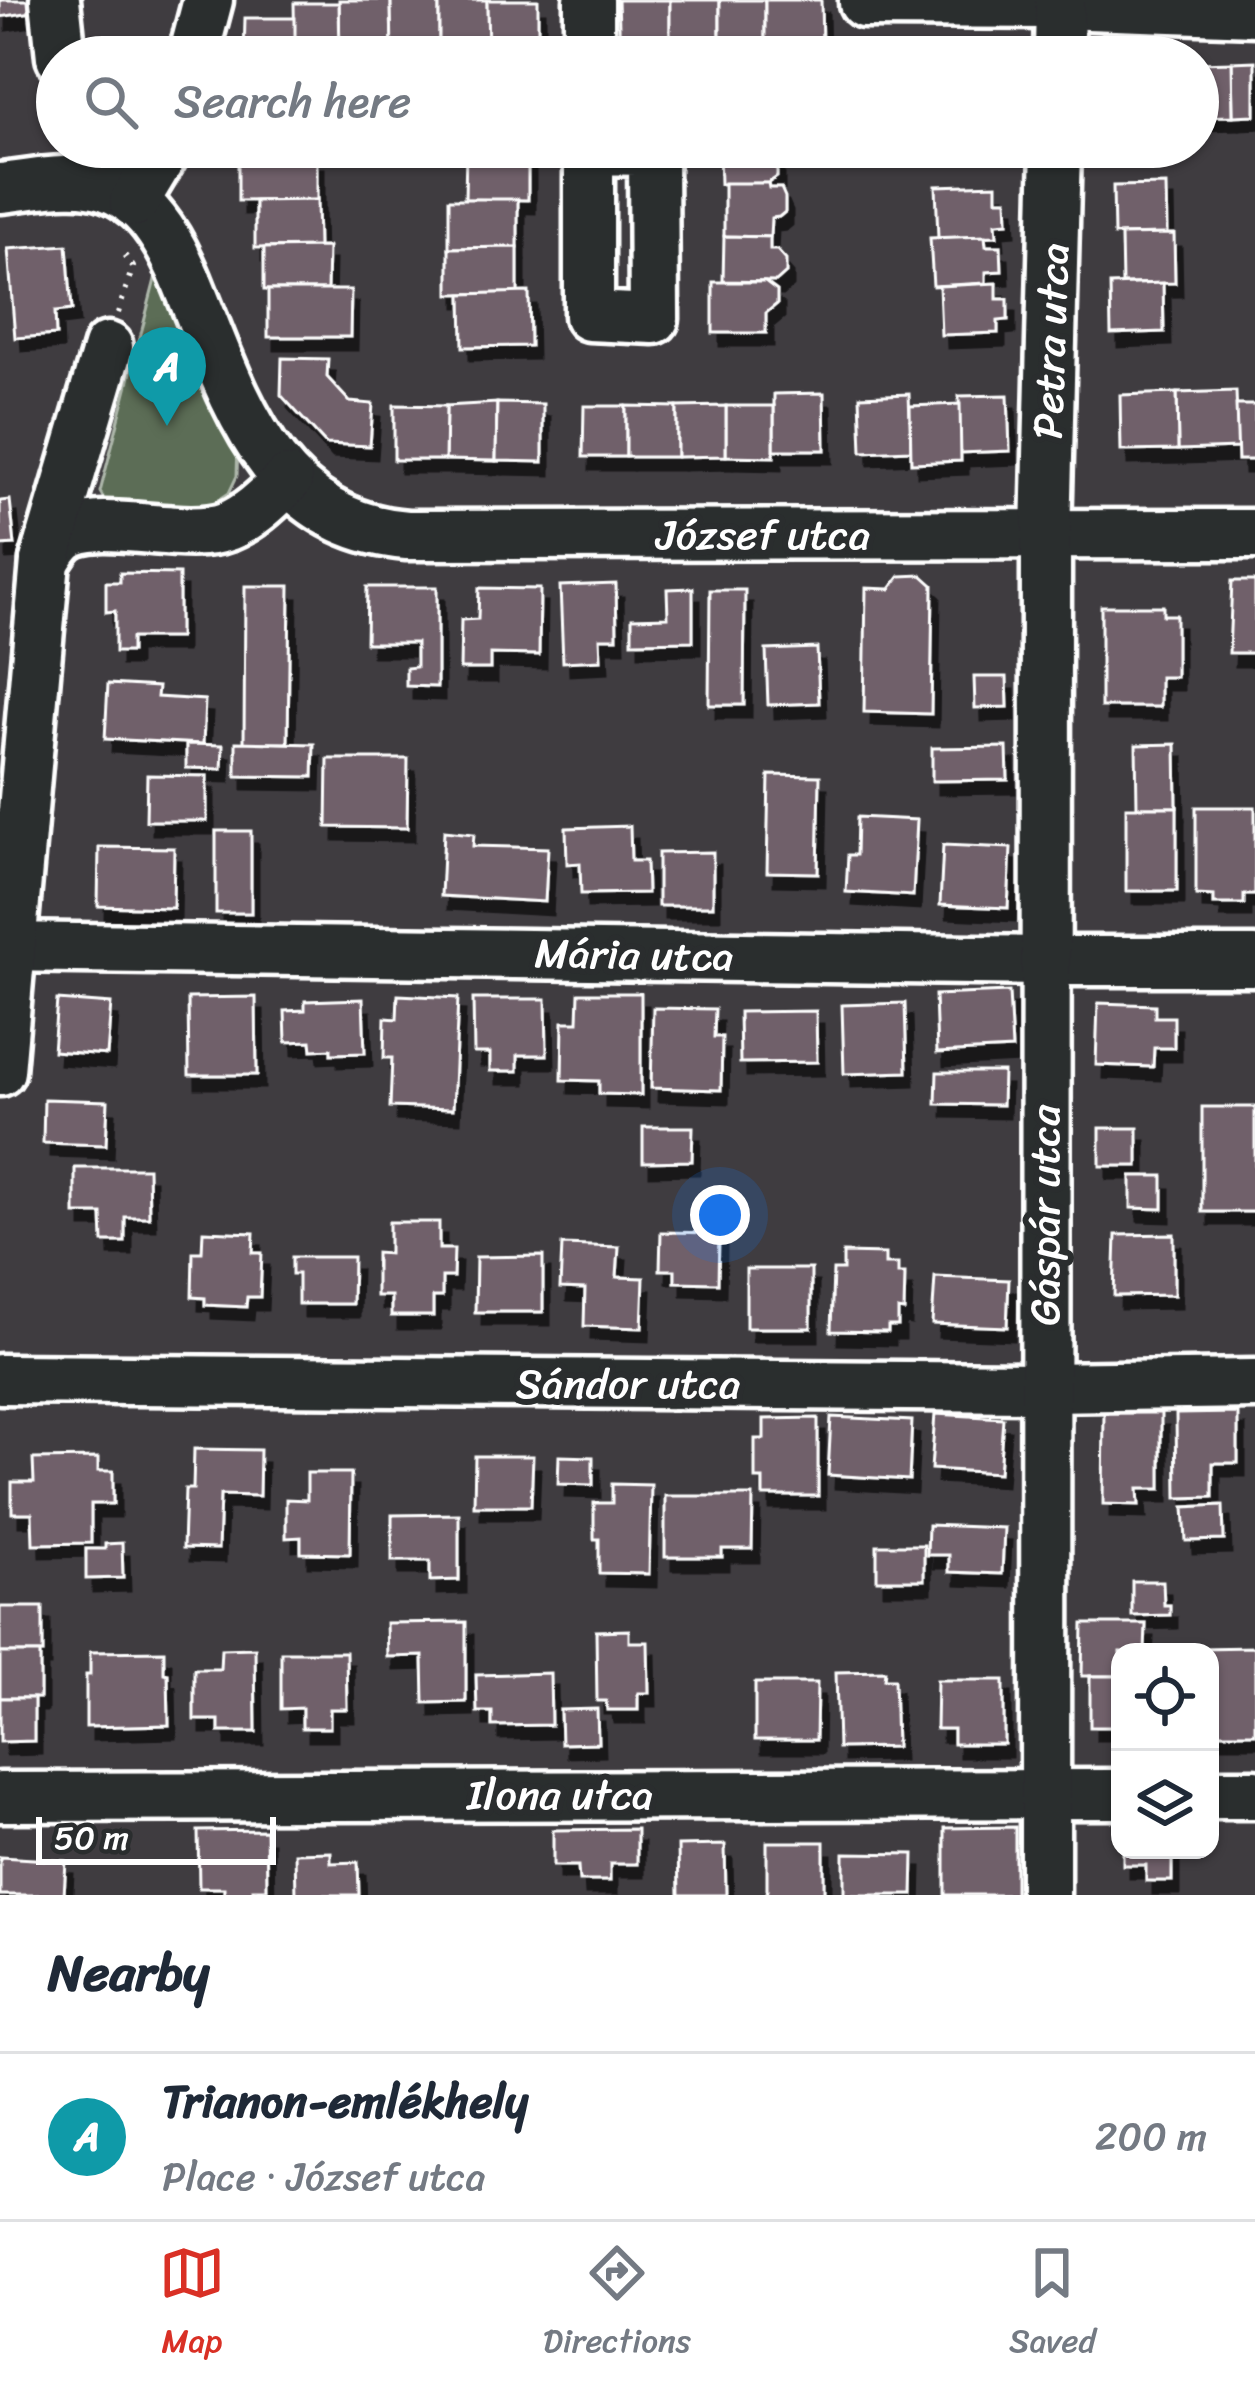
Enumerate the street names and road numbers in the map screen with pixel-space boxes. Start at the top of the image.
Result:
street label: Petra utca [1011,242,1091,440]
street label: József utca [654,498,870,572]
street label: Mária utca [534,916,734,994]
street label: Gáspár utca [1008,1104,1082,1325]
street label: Sándor utca [516,1347,740,1421]
street label: Ilona utca [465,1758,653,1832]

